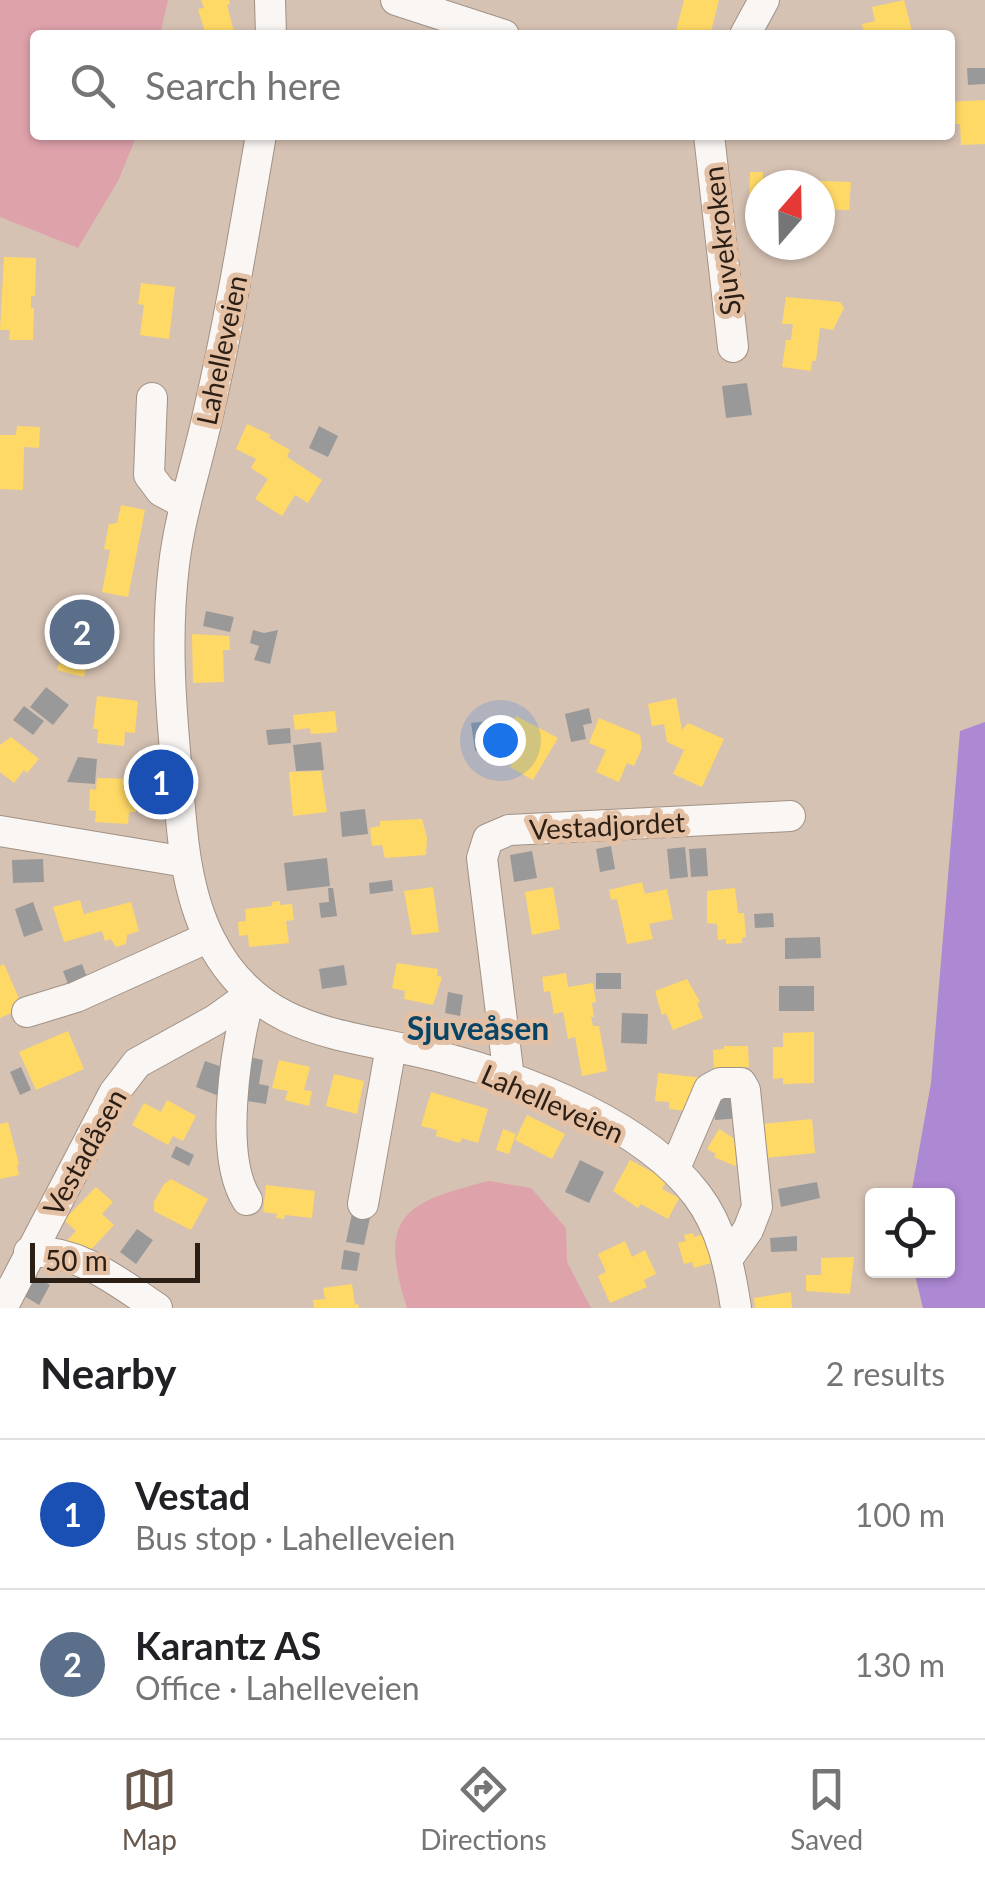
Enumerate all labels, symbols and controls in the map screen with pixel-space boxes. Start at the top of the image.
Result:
search box [30,30,955,140]
icon: search [65,58,120,113]
text: Search here [145,62,341,108]
street label: Sjuvekroken [695,165,747,317]
north arrow [745,170,835,260]
street label: Lahelleveien [189,272,253,428]
pin: 2 [49,594,114,670]
your location [475,715,526,766]
pin: 1 [128,744,194,820]
street label: Vestadjordet [528,804,686,846]
district label: Sjuveåsen [407,1008,549,1047]
street label: Lahelleveien [476,1056,630,1150]
street label: Vestadåsen [35,1083,133,1221]
map controls [865,1188,955,1278]
button: locate [865,1188,955,1278]
scale bar [30,1238,200,1282]
text: 50 m [45,1243,108,1277]
text: Nearby [40,1348,177,1398]
text: 2 results [826,1354,945,1393]
text: Vestad [135,1472,250,1518]
text: 1 [63,1495,82,1534]
text: 100 m [855,1495,945,1534]
text: Bus stop · Lahelleveien [135,1518,455,1557]
text: Karantz AS [135,1622,321,1668]
text: 2 [63,1645,82,1684]
text: 130 m [855,1645,945,1684]
text: Office · Lahelleveien [135,1668,420,1707]
tab: Map [122,1762,177,1856]
tab: Directions [420,1762,547,1856]
tab: Saved [790,1762,863,1856]

